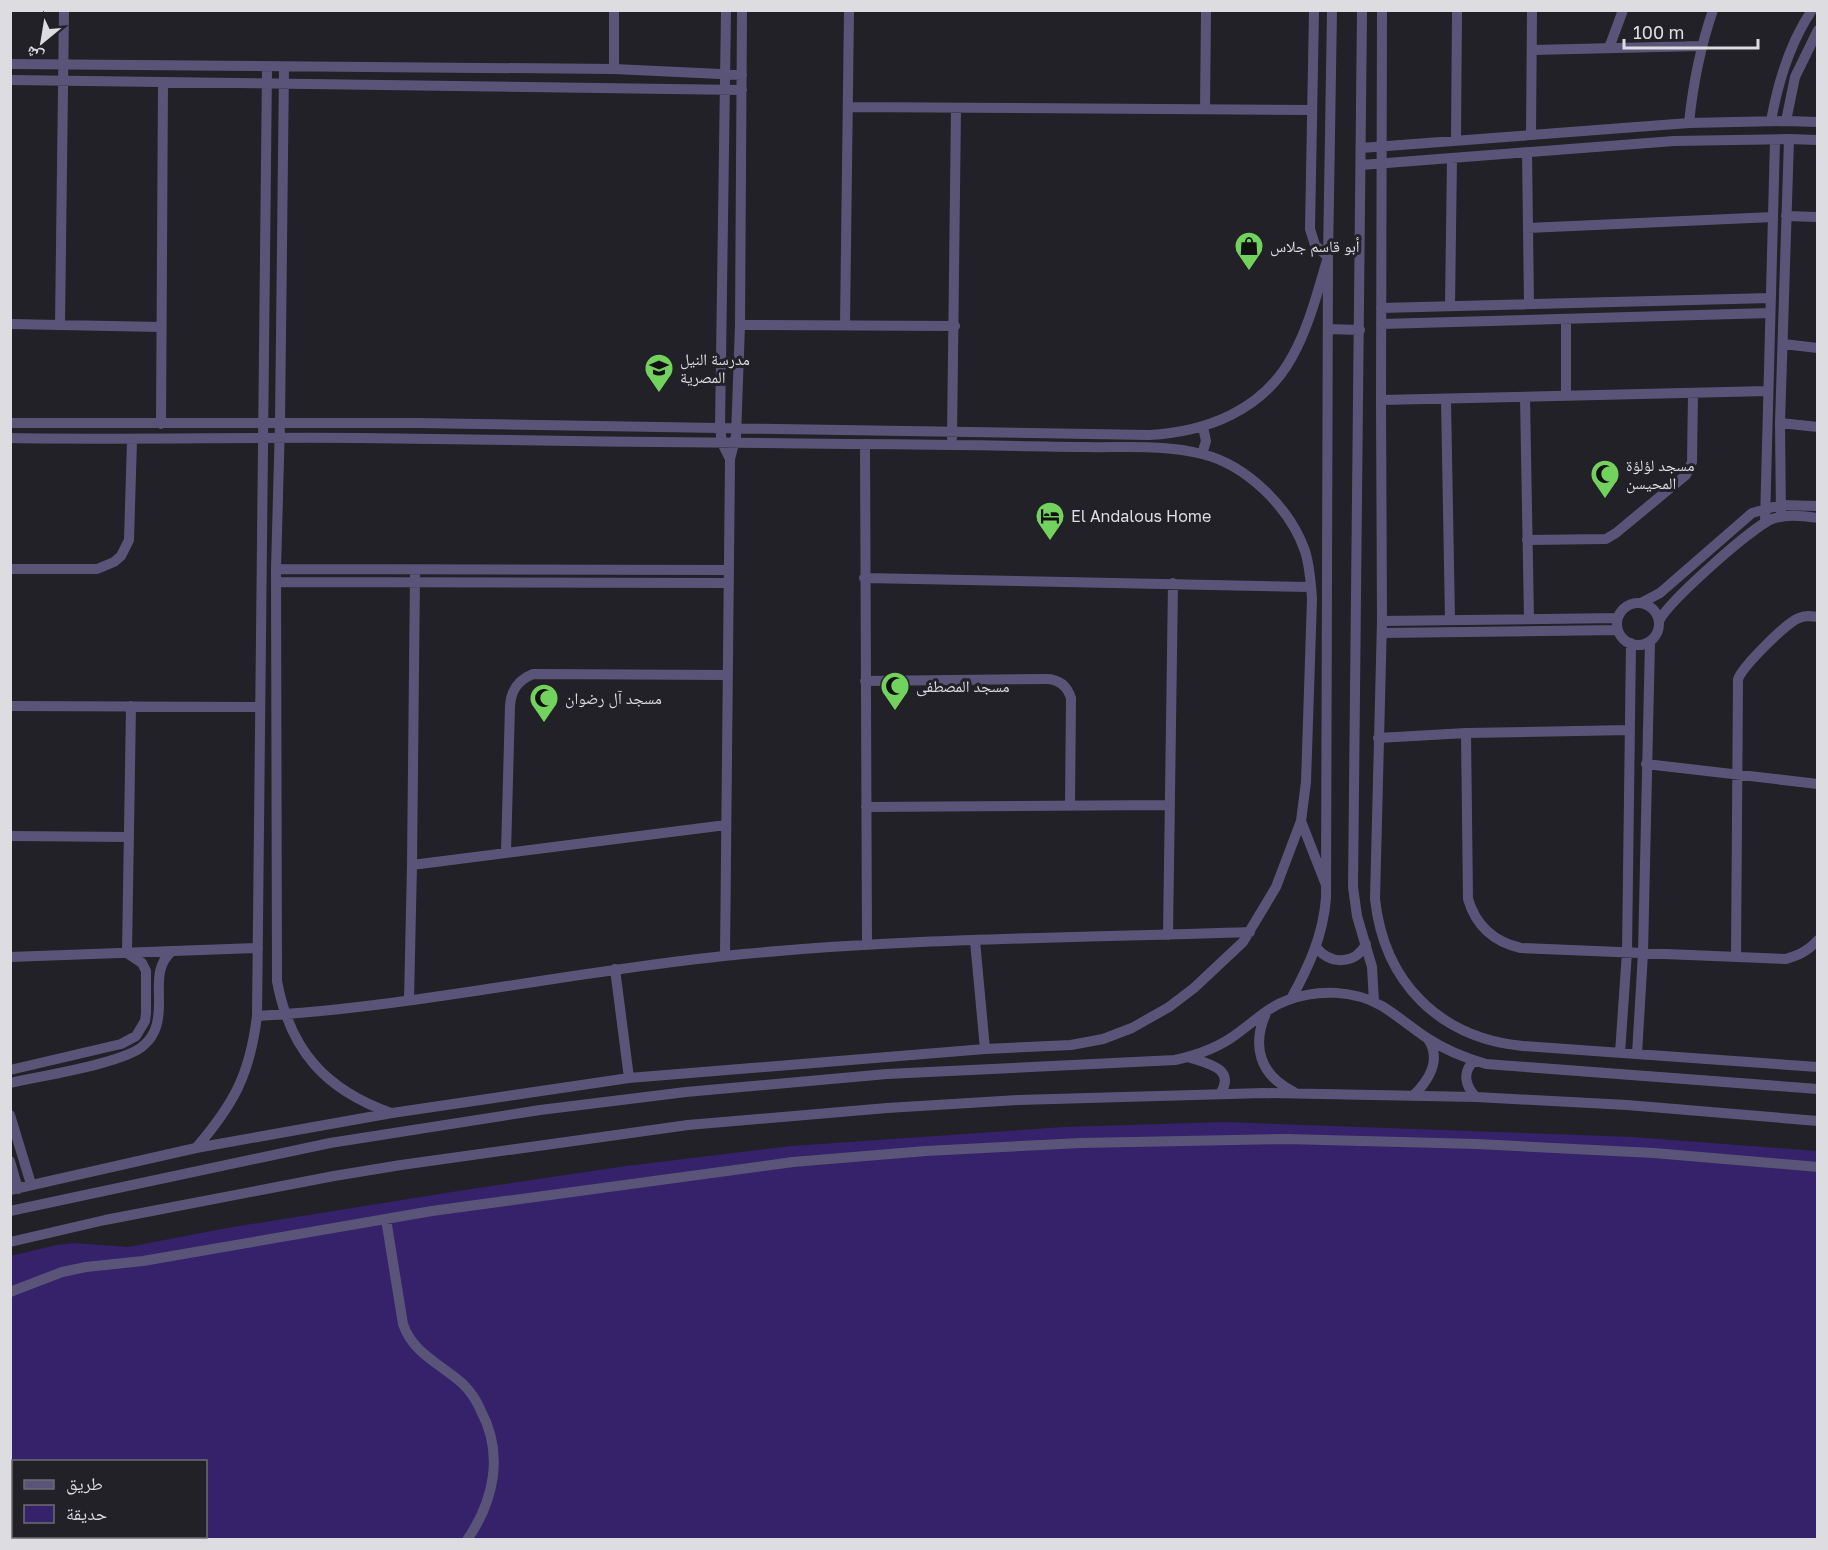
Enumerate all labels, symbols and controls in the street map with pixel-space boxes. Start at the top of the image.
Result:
north arrow [12,12,72,72]
scale bar [1624,12,1758,50]
text: 100 m [1633,21,1684,43]
text: ش [22,42,47,68]
shop icon: أبو قاسم جلاس [1233,230,1265,272]
place label: أبو قاسم جلاس [1270,236,1360,257]
place label: مدرسة النيل المصرية [680,349,750,387]
school or university icon: مدرسة النيل المصرية [643,352,675,394]
place label: مسجد لؤلؤة المحيسن [1626,455,1694,494]
mosque icon: مسجد لؤلؤة المحيسن [1589,458,1621,500]
hotel icon: El Andalous Home [1034,500,1066,542]
place label: El Andalous Home [1071,506,1211,526]
mosque icon: مسجد المصطفى [879,670,911,712]
place label: مسجد المصطفى [916,676,1010,697]
mosque icon: مسجد آل رضوان [528,682,560,724]
place label: مسجد آل رضوان [565,688,662,709]
legend [12,1460,207,1538]
text: طريق [66,1472,103,1495]
text: حديقة [66,1502,107,1524]

